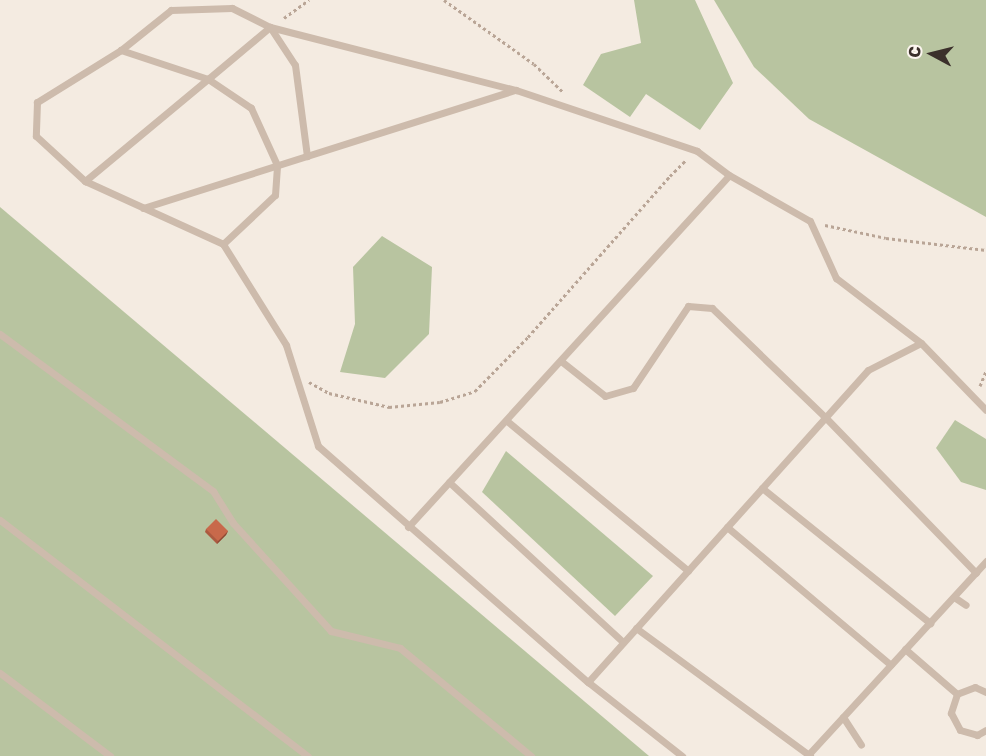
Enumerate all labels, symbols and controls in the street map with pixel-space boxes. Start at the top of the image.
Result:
north arrow [902,24,962,84]
text: С [904,45,925,59]

